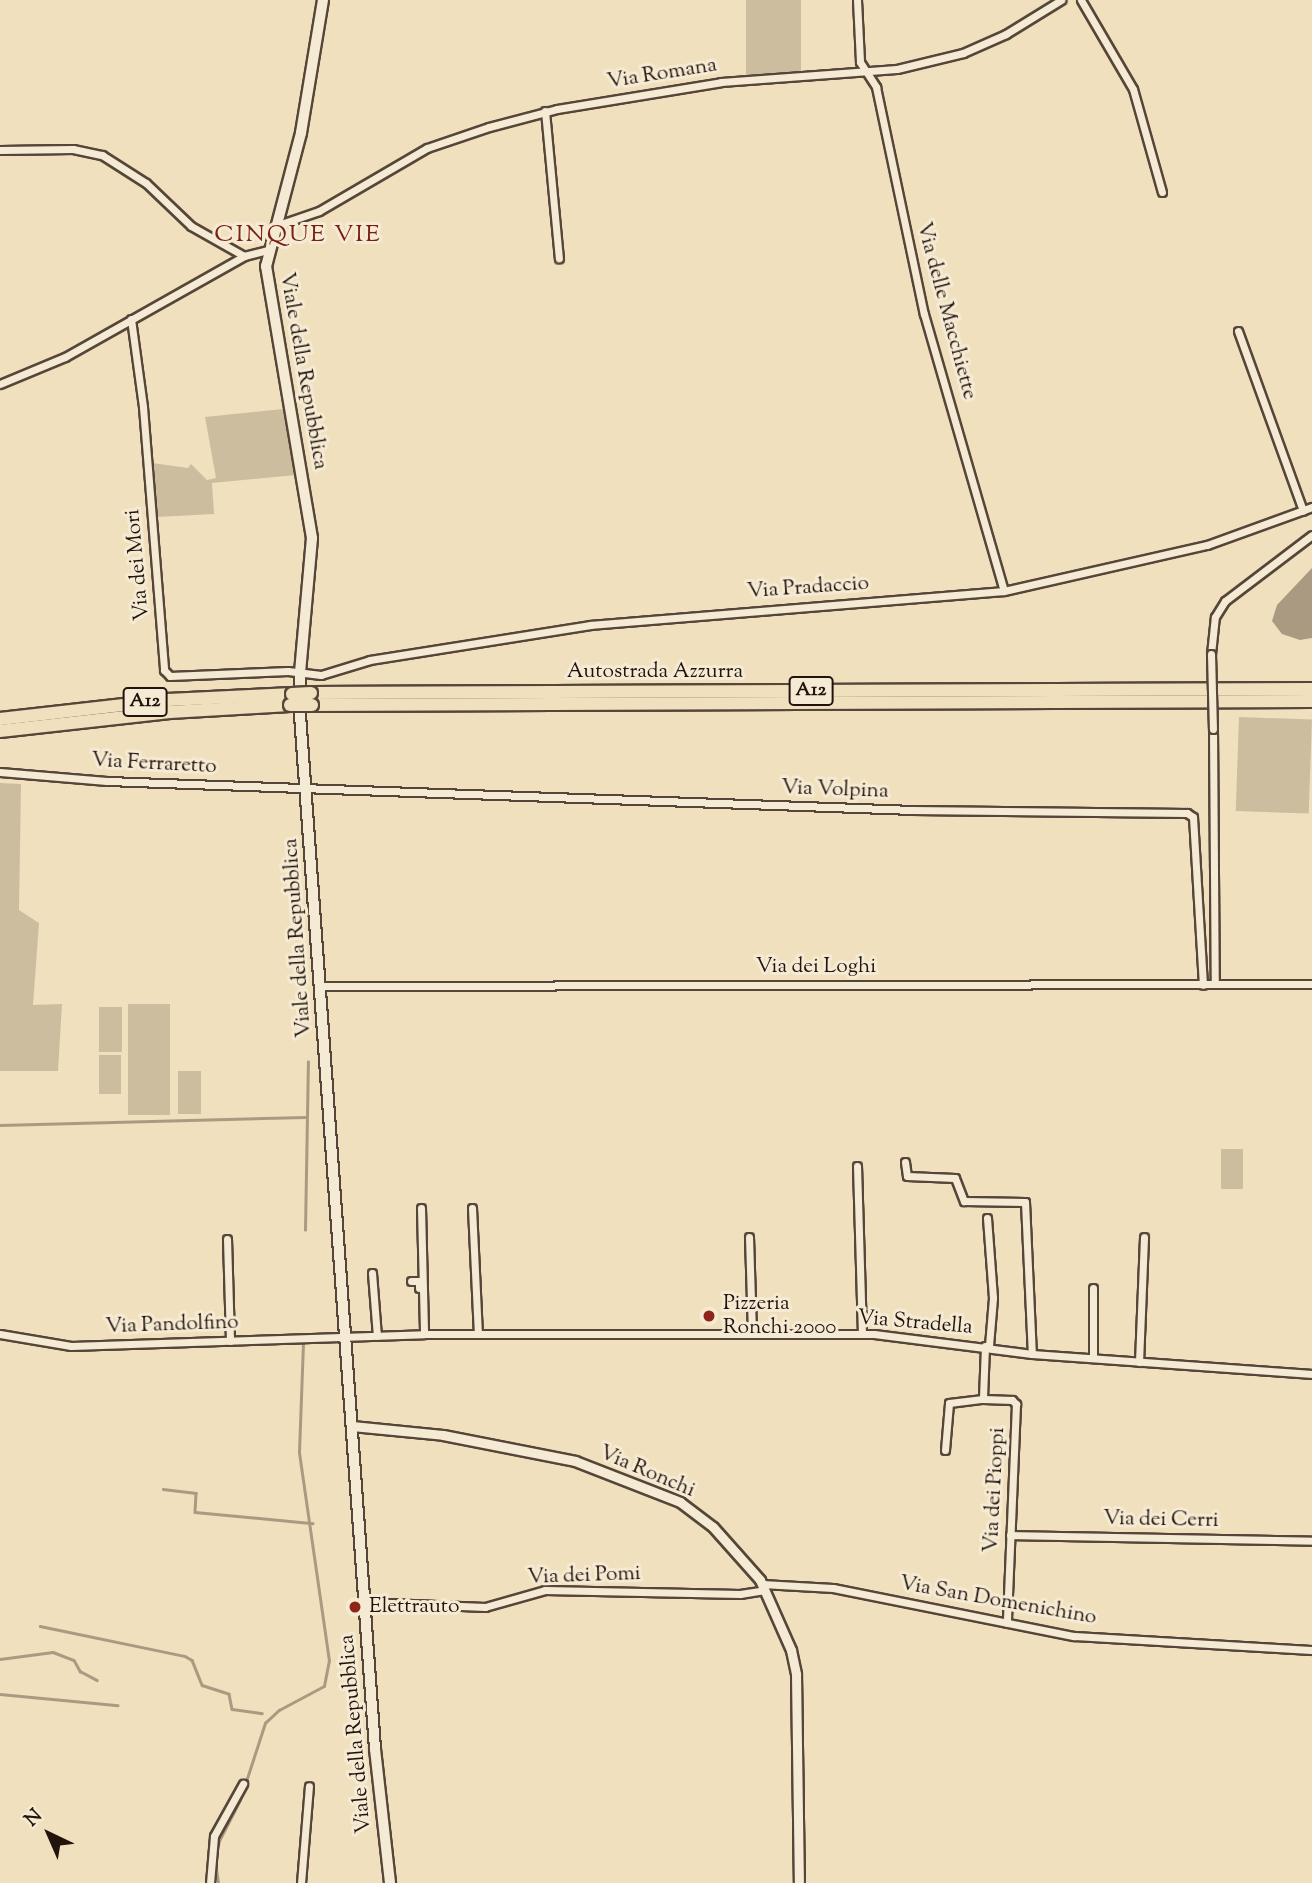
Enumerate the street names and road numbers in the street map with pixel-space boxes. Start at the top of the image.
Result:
street label: Via Romana [605,53,719,95]
street label: Via delle Macchiette [910,220,982,402]
street label: Viale della Repubblica [273,271,333,471]
street label: Via dei Mori [121,508,155,622]
street label: Via Pradaccio [746,571,870,605]
street label: Autostrada Azzurra [567,659,743,685]
road number: A12 [788,676,834,706]
road number: A12 [122,687,168,718]
street label: Via Ferraretto [91,748,217,780]
street label: Via Volpina [781,776,889,804]
street label: Viale della Repubblica [278,838,318,1038]
street label: Via dei Loghi [756,954,876,980]
street label: Via Stradella [856,1305,974,1341]
street label: Via Pandolfino [105,1310,239,1340]
street label: Via dei Pioppi [979,1427,1011,1553]
street label: Via Ronchi [595,1441,699,1503]
street label: Via dei Cerri [1103,1506,1219,1534]
street label: Via dei Pomi [527,1561,641,1591]
street label: Via San Domenichino [898,1571,1098,1631]
street label: Viale della Repubblica [335,1633,377,1835]

